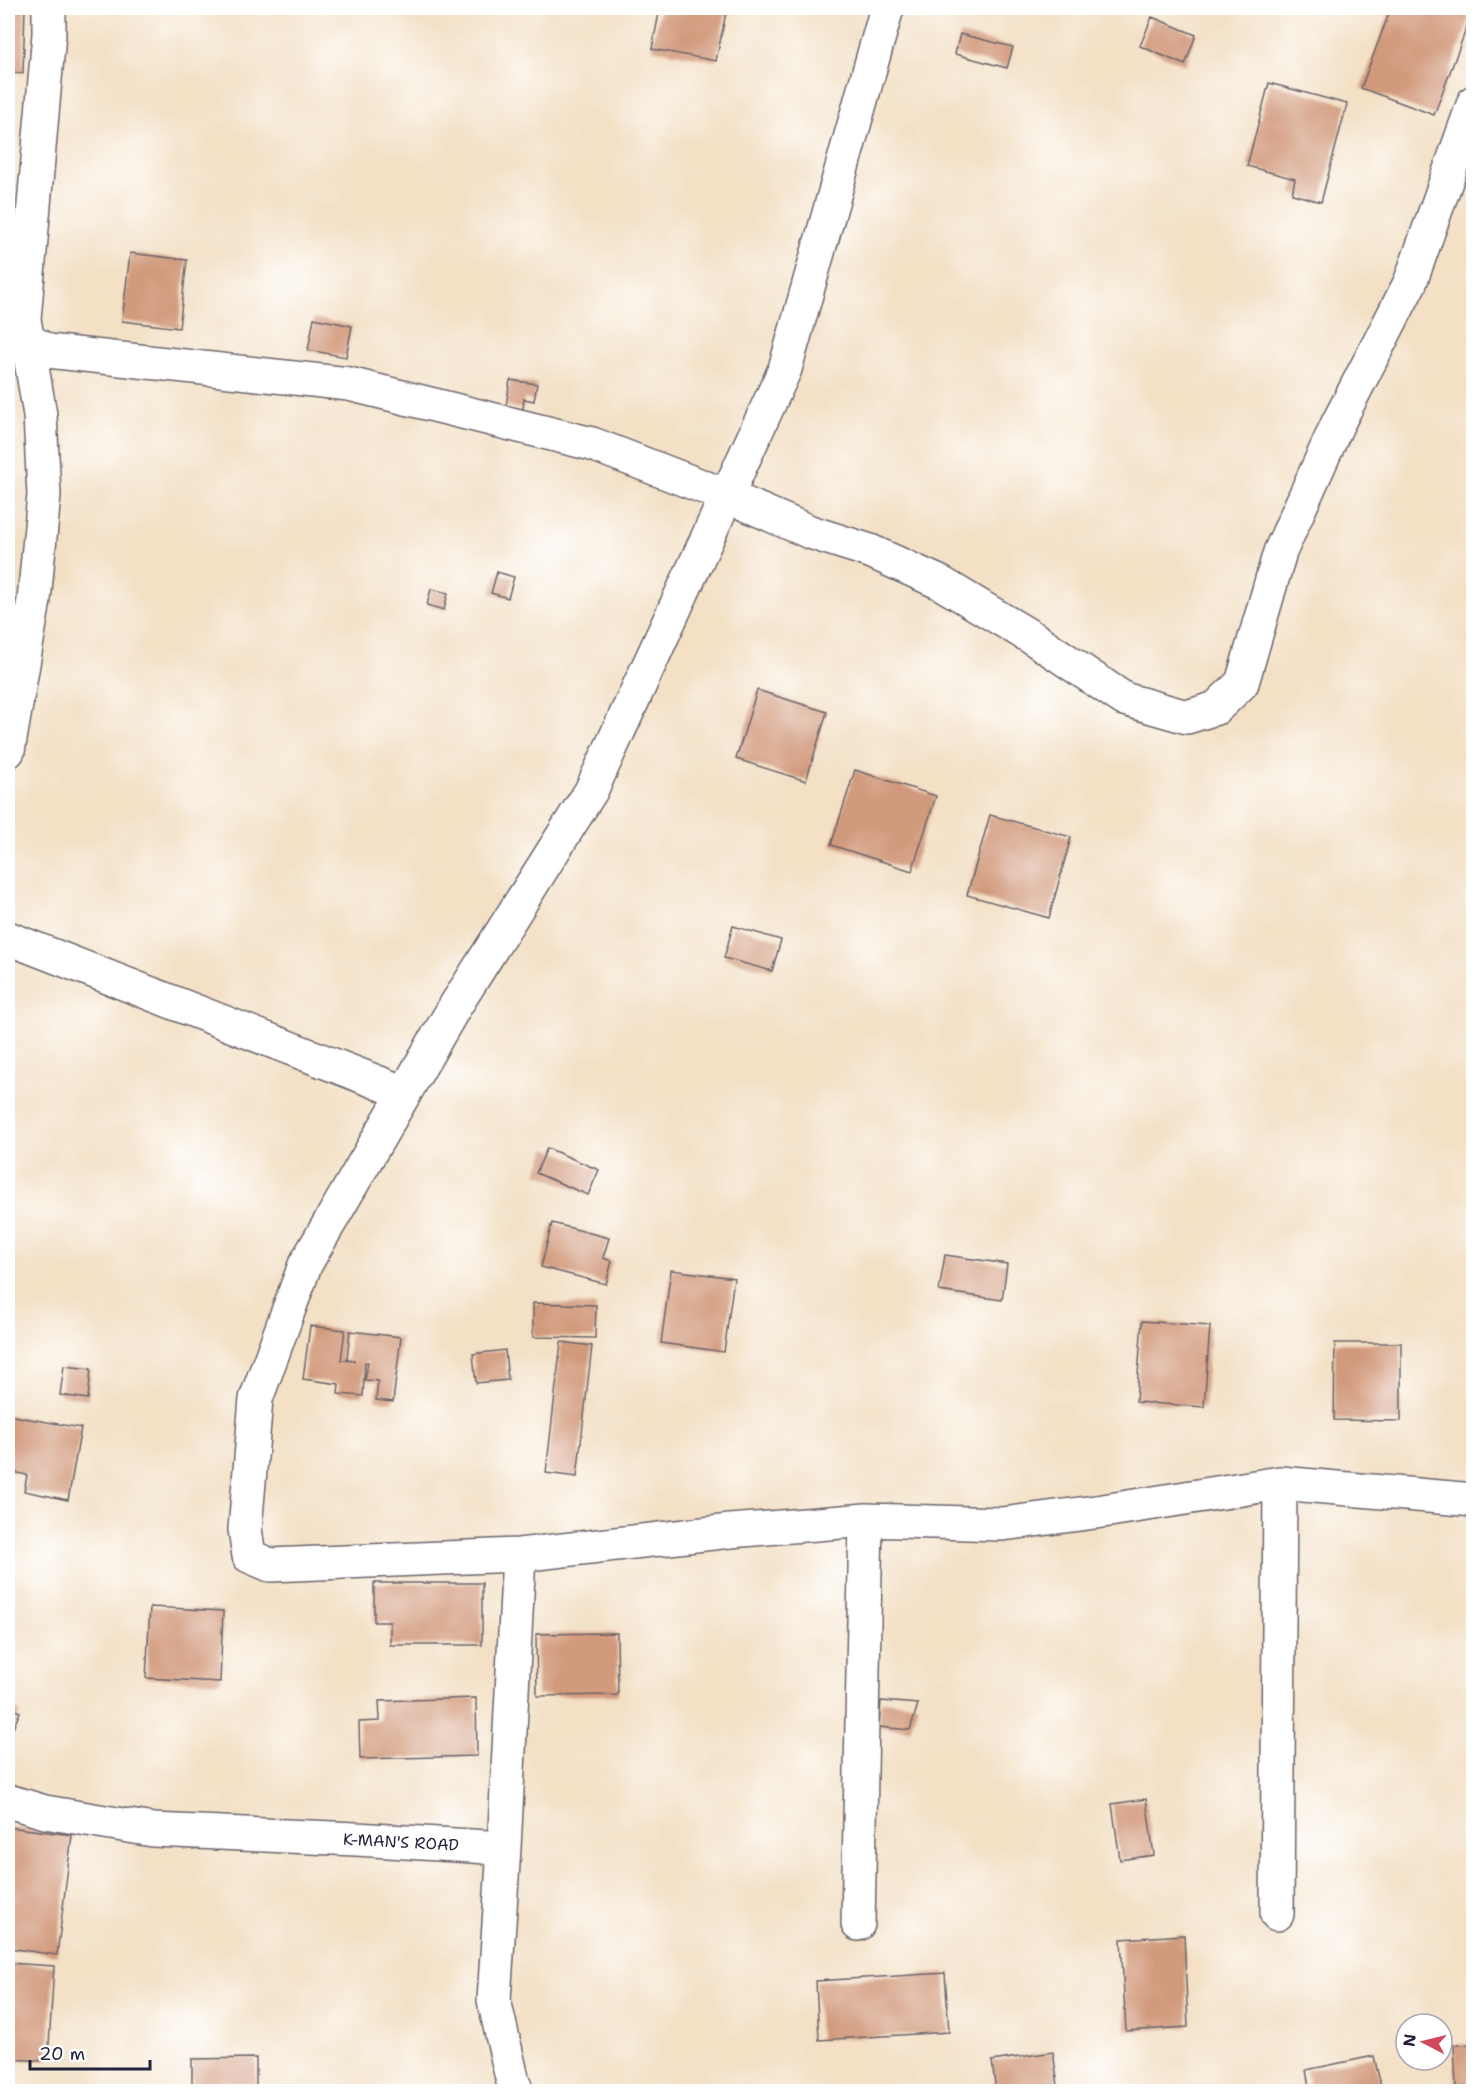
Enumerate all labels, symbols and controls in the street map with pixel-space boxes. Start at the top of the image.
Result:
street label: K-MAN'S ROAD [343,1828,459,1856]
north arrow [1394,2012,1454,2072]
scale bar [30,2033,150,2071]
text: N [1398,2033,1421,2048]
text: 20 m [39,2042,85,2066]

